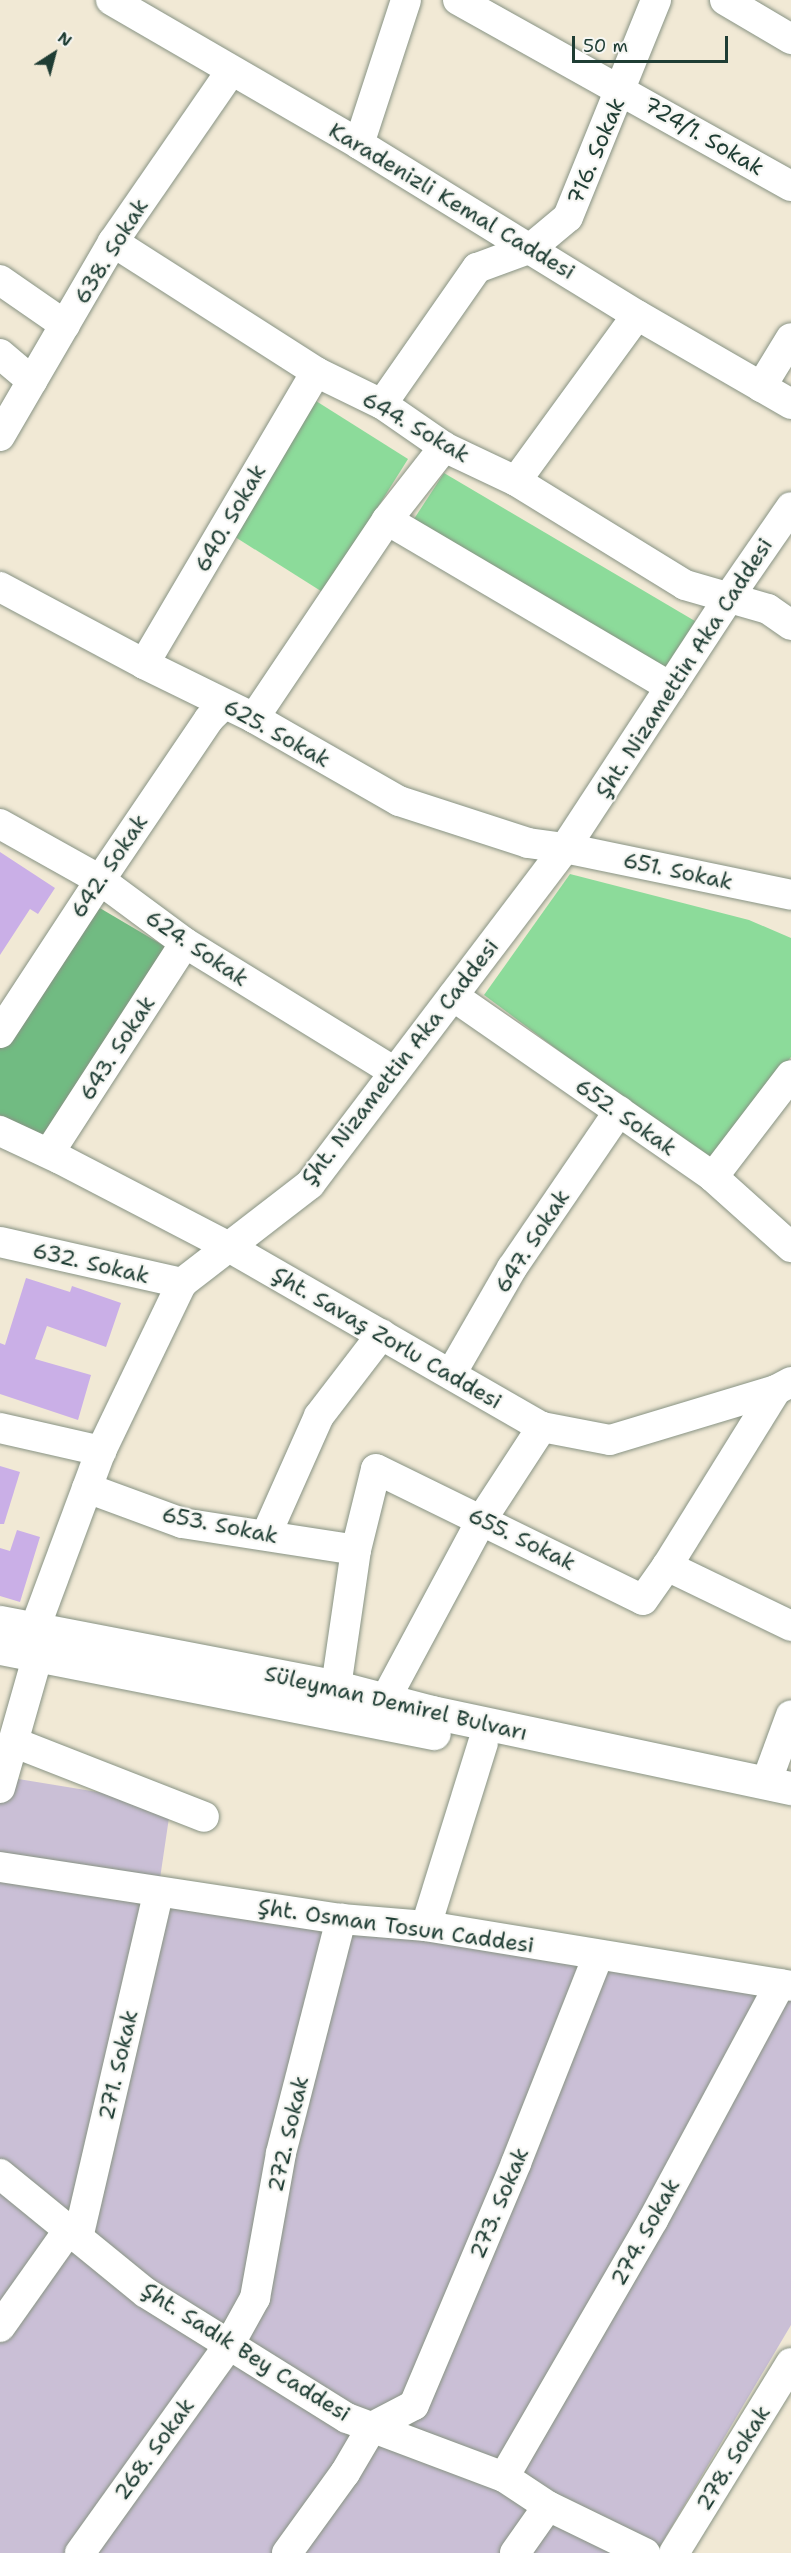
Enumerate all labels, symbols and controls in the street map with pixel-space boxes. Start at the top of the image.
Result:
north arrow [24,24,84,84]
scale bar [575,24,731,62]
text: N [54,27,76,51]
text: 50 m [583,34,628,58]
street label: 724/1. Sokak [639,91,769,181]
street label: 716. Sokak [562,94,630,208]
street label: Karadenizli Kemal Caddesi [324,117,580,285]
street label: 638. Sokak [68,193,154,309]
street label: 644. Sokak [358,386,474,468]
street label: 640. Sokak [189,459,271,577]
street label: Şht. Nizamettin Aka Caddesi [590,533,778,803]
street label: 625. Sokak [219,693,335,773]
street label: 642. Sokak [65,809,153,923]
street label: 651. Sokak [621,847,735,895]
street label: 624. Sokak [141,904,253,992]
street label: Şht. Nizamettin Aka Caddesi [296,934,504,1190]
street label: 643. Sokak [73,991,161,1105]
street label: 652. Sokak [570,1072,682,1162]
street label: 647. Sokak [489,1184,575,1298]
street label: 632. Sokak [30,1237,152,1289]
street label: Şht. Savaş Zorlu Caddesi [267,1261,507,1415]
street label: 653. Sokak [160,1501,280,1549]
street label: 655. Sokak [464,1502,580,1576]
street label: Süleyman Demirel Bulvarı [262,1660,530,1746]
street label: Şht. Osman Tosun Caddesi [256,1894,536,1958]
street label: 271. Sokak [92,2007,144,2123]
street label: 272. Sokak [262,2073,314,2195]
street label: 273. Sokak [464,2143,534,2263]
street label: 274. Sokak [605,2174,685,2290]
street label: Şht. Sadık Bey Caddesi [137,2277,355,2427]
street label: 268. Sokak [108,2393,200,2505]
street label: 278. Sokak [690,2401,776,2515]

